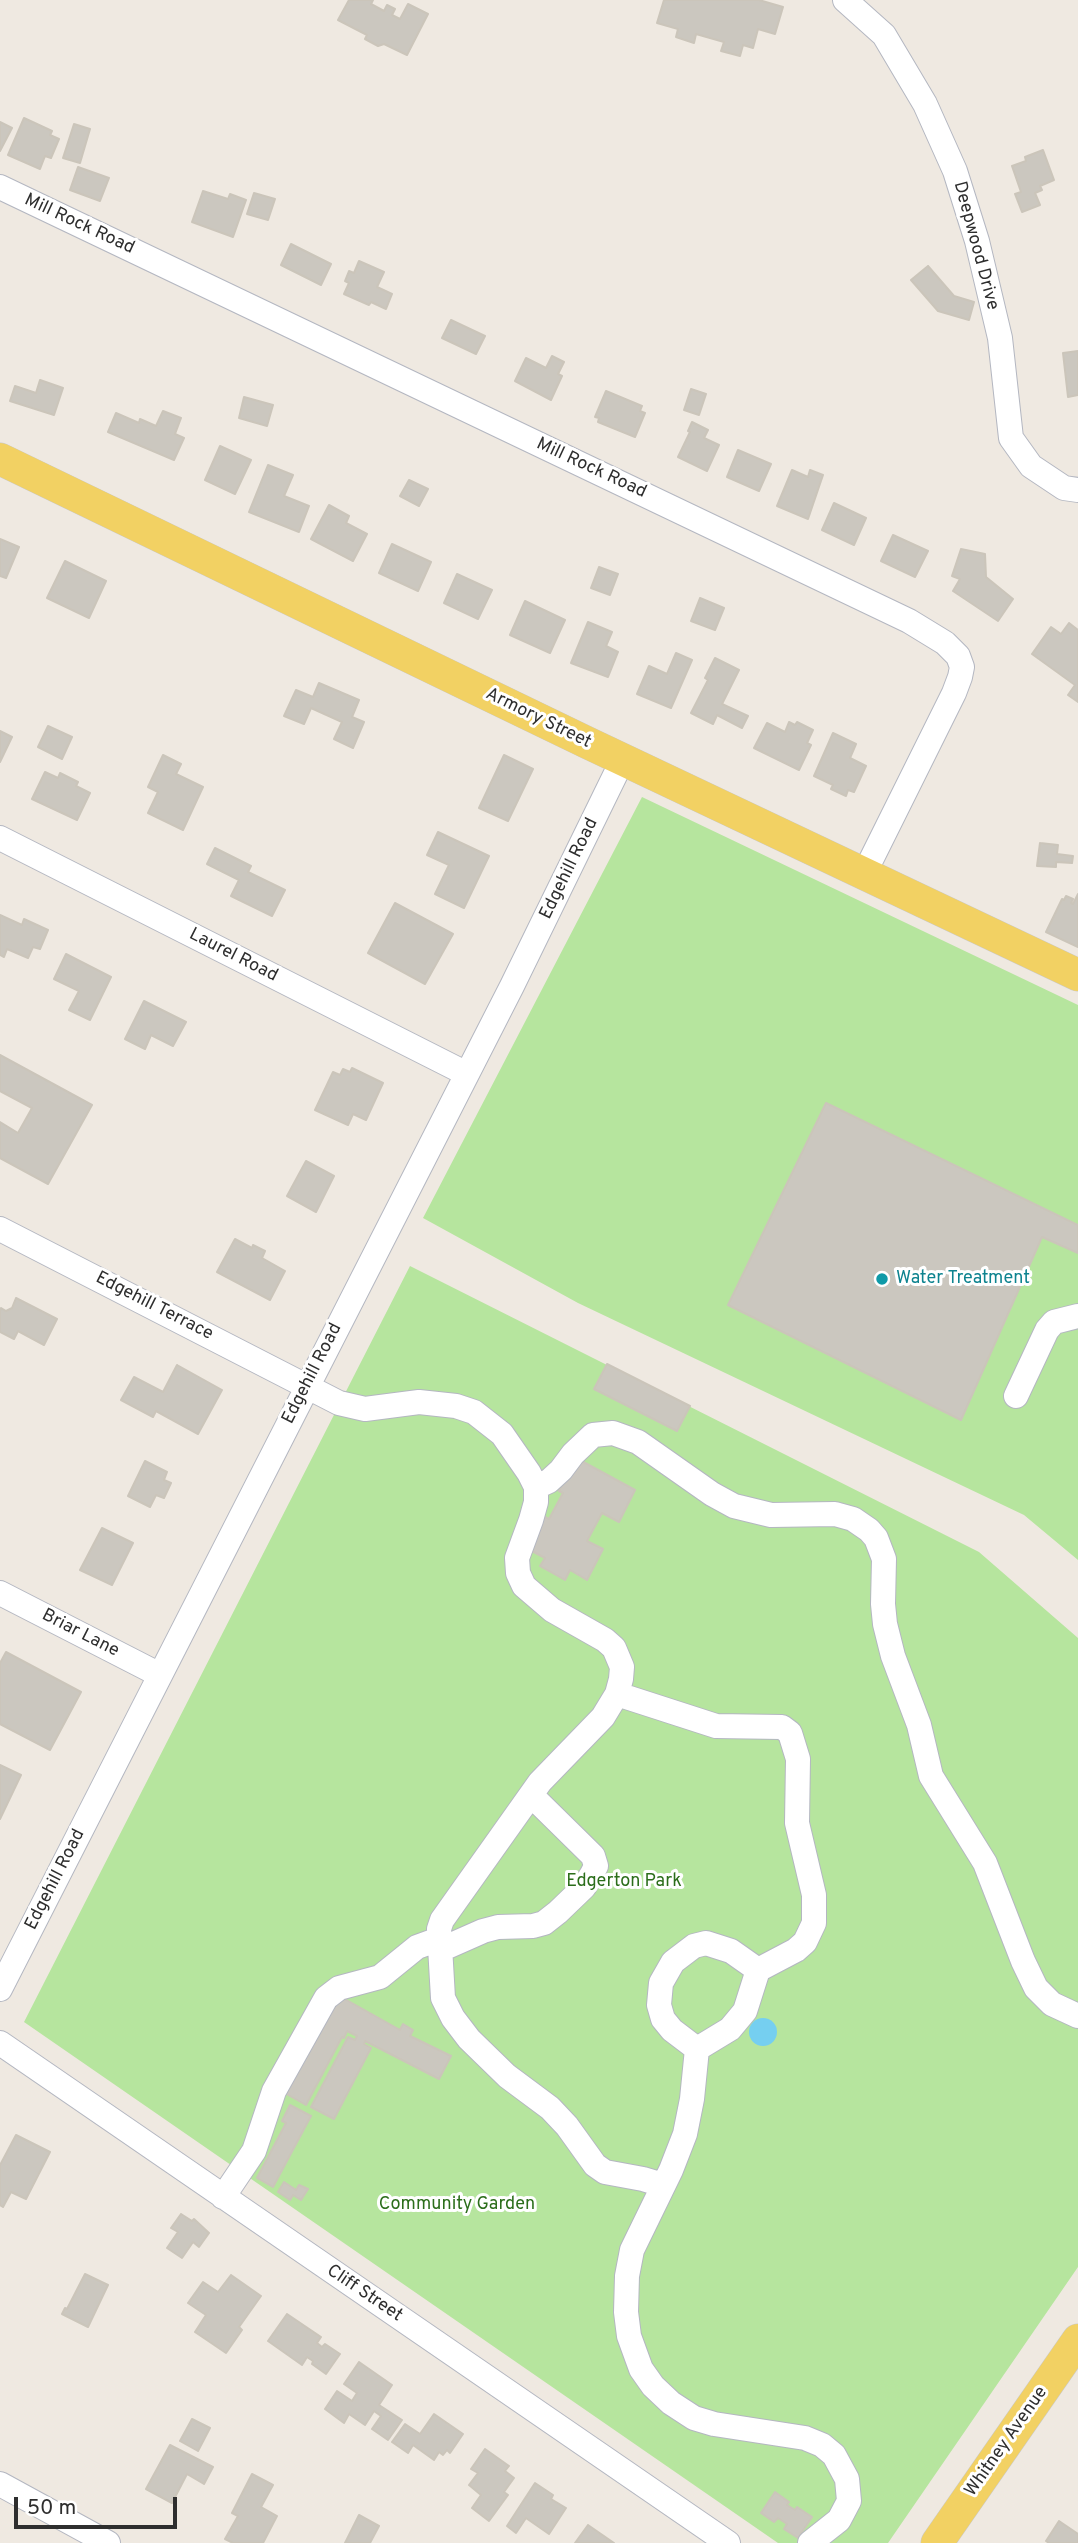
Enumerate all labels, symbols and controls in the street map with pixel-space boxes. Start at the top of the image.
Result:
street label: Deepwood Drive [947,179,1003,313]
street label: Mill Rock Road [21,190,137,260]
street label: Mill Rock Road [533,434,649,504]
street label: Armory Street [482,684,594,754]
street label: Edgehill Road [536,815,604,923]
street label: Laurel Road [185,924,281,988]
street label: Edgehill Terrace [92,1268,216,1346]
place label: Water Treatment [896,1268,1030,1290]
marker: Water Treatment [874,1271,890,1287]
street label: Edgehill Road [278,1320,348,1428]
street label: Briar Lane [38,1605,122,1663]
street label: Edgehill Road [21,1826,91,1934]
park label: Edgerton Park [566,1871,682,1893]
park label: Community Garden [379,2194,535,2216]
street label: Cliff Street [322,2261,406,2327]
street label: Whitney Avenue [961,2383,1053,2501]
scale bar [18,2484,180,2528]
text: 50 m [27,2495,76,2522]

